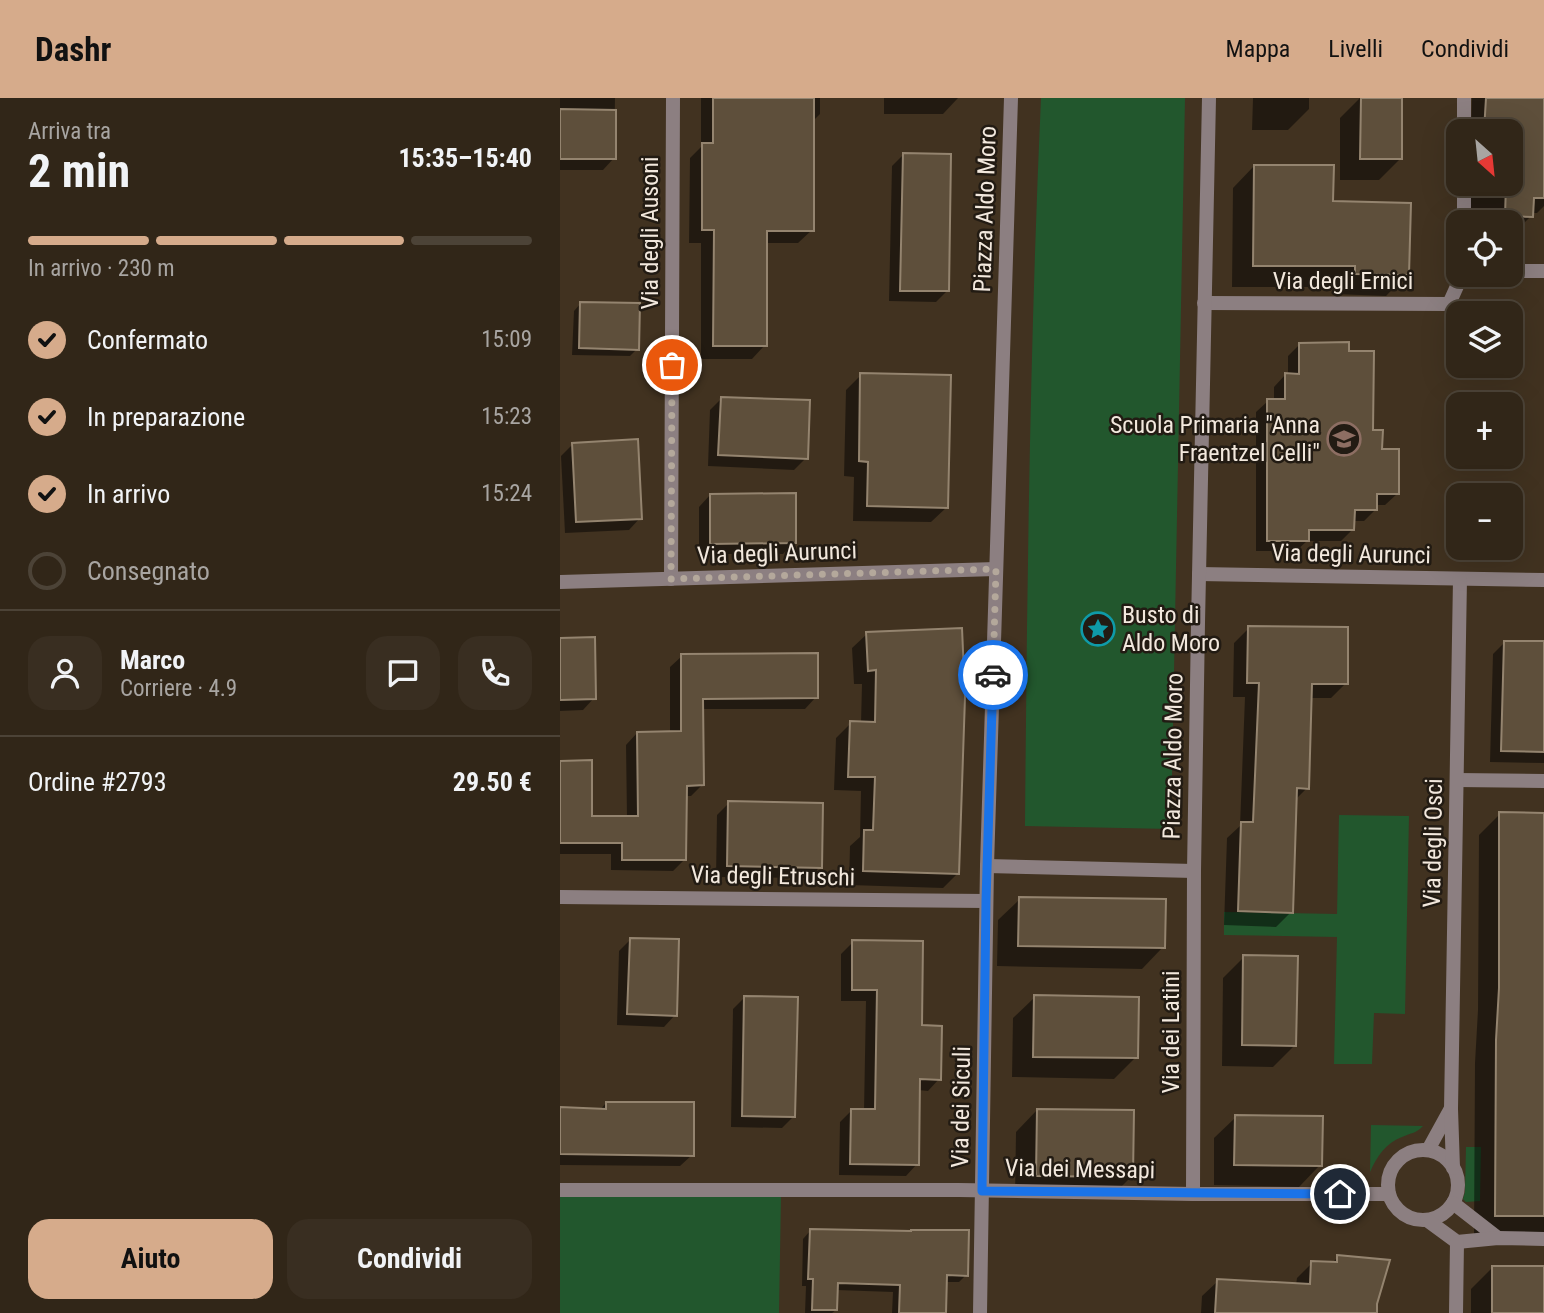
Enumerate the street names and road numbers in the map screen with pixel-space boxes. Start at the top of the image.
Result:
street label: Piazza Aldo Moro [968,125,1002,293]
street label: Via degli Ausoni [636,157,664,309]
street label: Via degli Ernici [1273,267,1413,295]
street label: Via degli Aurunci [697,536,857,570]
street label: Via degli Aurunci [1271,539,1431,569]
street label: Piazza Aldo Moro [1158,673,1188,839]
street label: Via degli Osci [1418,778,1448,908]
street label: Via degli Etruschi [690,861,856,891]
street label: Via dei Latini [1157,971,1185,1093]
street label: Via dei Siculi [946,1046,976,1168]
street label: Via dei Messapi [1005,1154,1155,1184]

